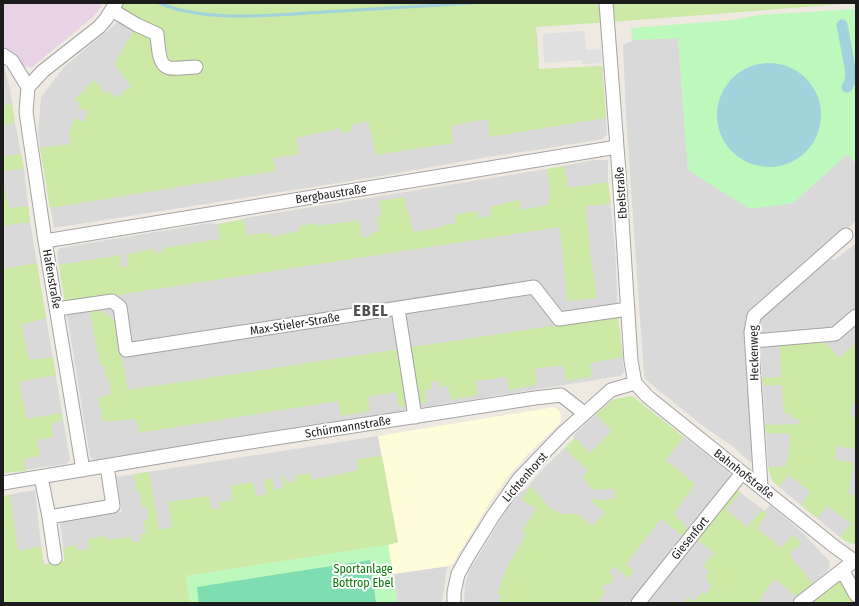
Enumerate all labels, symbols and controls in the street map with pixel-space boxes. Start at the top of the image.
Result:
street label: Ebelstraße [612,166,630,220]
street label: Bergbaustraße [295,181,368,207]
street label: Hafenstraße [40,248,64,310]
district label: EBEL [353,301,389,320]
street label: Max-Stieler-Straße [249,310,341,338]
street label: Heckenweg [747,325,761,381]
street label: Schürmannstraße [304,413,392,441]
street label: Bahnhofstraße [711,446,777,502]
street label: Lichtenhorst [500,449,551,505]
street label: Giesenfort [668,514,712,562]
park label: Sportanlage Bottrop Ebel [332,562,394,590]

